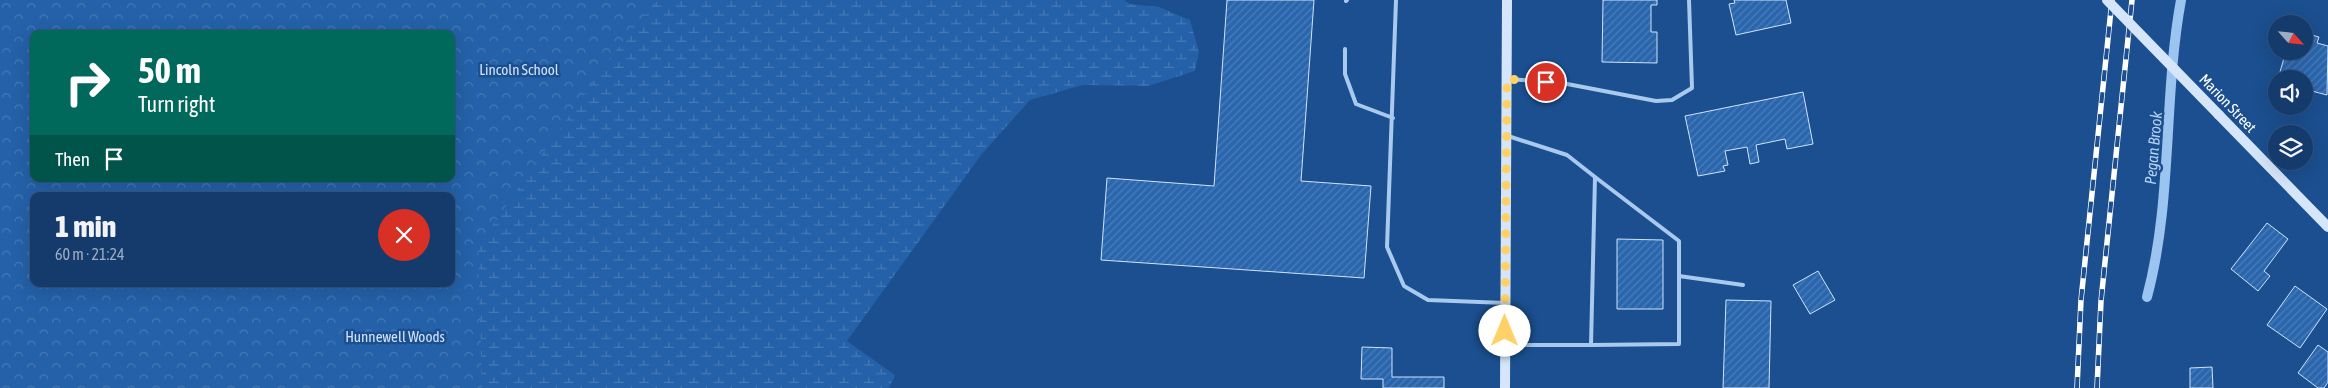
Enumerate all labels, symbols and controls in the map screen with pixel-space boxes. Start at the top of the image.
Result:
north arrow [2268,15,2312,60]
map controls [2268,15,2313,170]
icon: right [55,50,120,115]
text: 50 m [138,50,201,90]
park label: Lincoln School [479,61,559,78]
pin [1525,61,1567,103]
icon: arrive [1532,68,1560,96]
street label: Marion Street [2196,70,2260,136]
button: sound [2268,70,2313,115]
text: Turn right [138,91,215,117]
water label: Pegan Brook [2141,110,2166,185]
button: layers [2268,125,2313,170]
icon: arrive [100,145,128,173]
text: Then [55,148,90,170]
text: 1 min [55,209,116,243]
button: close [378,209,430,261]
text: 60 m · 21:24 [55,245,125,263]
position arrow [1478,304,1530,356]
park label: Hunnewell Woods [345,328,445,345]

